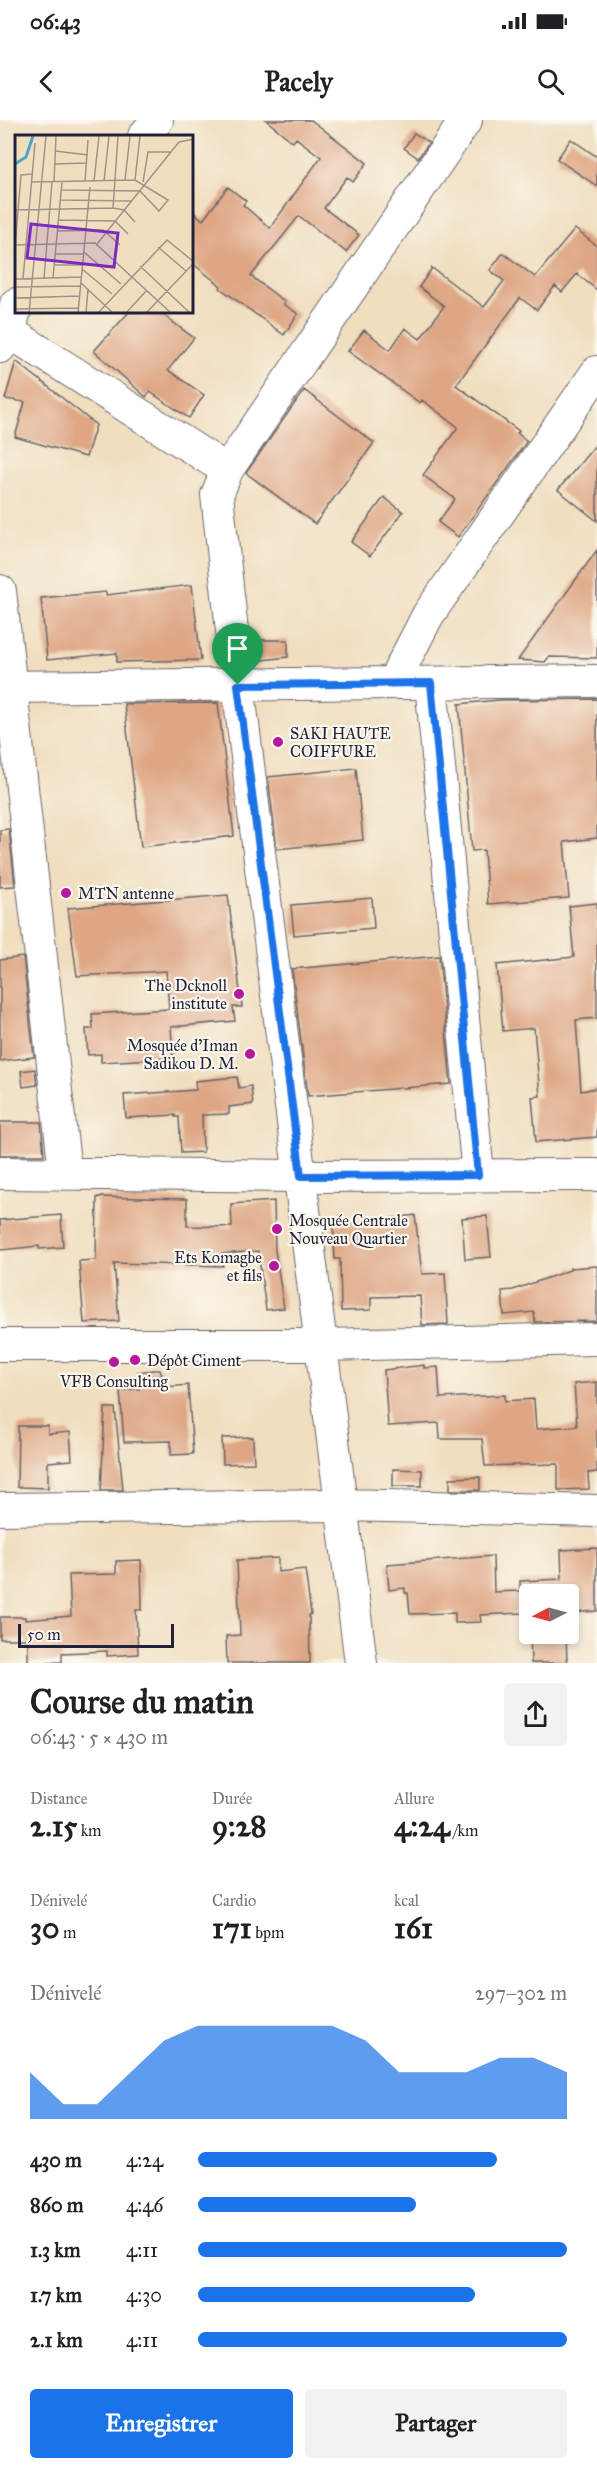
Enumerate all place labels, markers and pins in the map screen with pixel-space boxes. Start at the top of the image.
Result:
pin [212,623,263,685]
place label: SAKI HAUTE COIFFURE [290,724,391,761]
marker: SAKI HAUTE COIFFURE [271,735,285,749]
place label: MTN antenne [78,884,174,903]
marker: MTN antenne [59,886,73,900]
place label: The Dcknoll institute [145,976,228,1013]
marker: The Dcknoll institute [232,987,246,1001]
place label: Mosquée d'Iman Sadikou D. M. [127,1036,238,1073]
marker: Mosquée d'Iman Sadikou D. M. [243,1047,257,1061]
place label: Mosquée Centrale Nouveau Quartier [289,1211,408,1248]
marker: Mosquée Centrale Nouveau Quartier [270,1222,284,1236]
place label: Ets Komagbe et fils [174,1248,262,1285]
marker: Ets Komagbe et fils [267,1259,281,1273]
place label: Dépôt Ciment [147,1351,242,1370]
marker: Dépôt Ciment [128,1353,142,1367]
marker: VFB Consulting [107,1355,121,1369]
place label: VFB Consulting [59,1372,169,1392]

